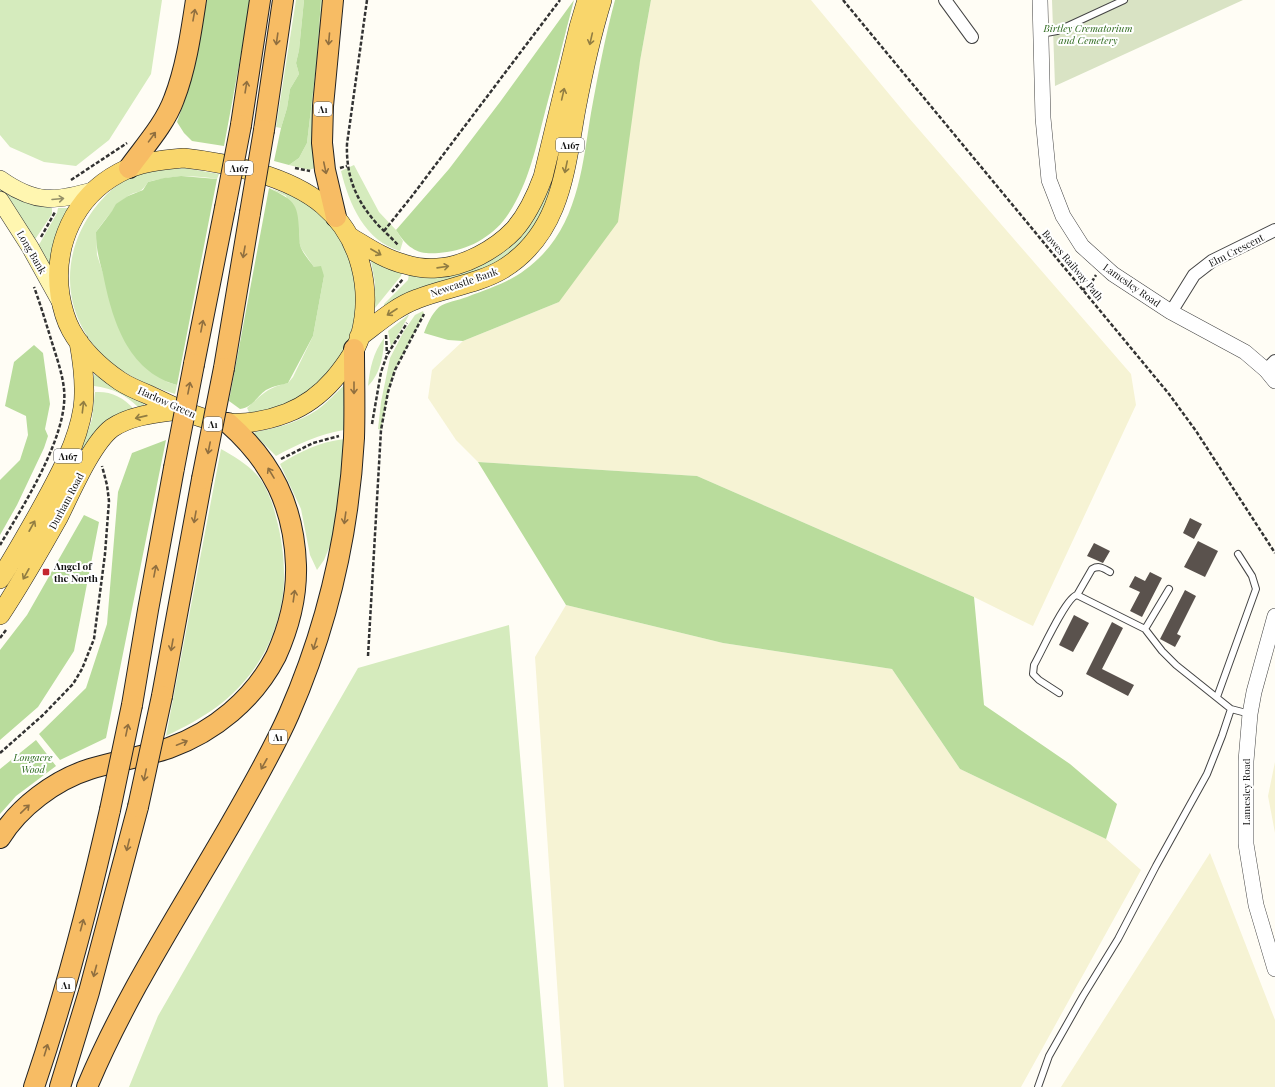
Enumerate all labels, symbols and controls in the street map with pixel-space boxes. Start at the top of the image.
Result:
one-way arrow [190,9,198,22]
park label: Birtley Crematorium and Cemetery [1042,21,1133,47]
one-way arrow [273,32,281,45]
one-way arrow [326,32,333,45]
one-way arrow [587,32,594,45]
one-way arrow [243,81,251,94]
one-way arrow [560,88,568,101]
road number: A1 [314,102,332,116]
one-way arrow [148,131,156,142]
road number: A167 [556,138,584,152]
one-way arrow [562,160,570,173]
road number: A167 [225,161,253,175]
one-way arrow [321,161,329,174]
one-way arrow [51,195,64,202]
street label: Bowes Railway Path [1039,227,1107,303]
street label: Long Bank [14,228,50,277]
street label: Elm Crescent [1206,230,1266,270]
one-way arrow [240,245,248,258]
one-way arrow [370,249,382,257]
street label: Lamesley Road [1101,260,1164,310]
one-way arrow [436,263,449,271]
street label: Newcastle Bank [428,264,500,300]
one-way arrow [387,308,398,316]
one-way arrow [198,319,206,332]
one-way arrow [350,381,358,394]
one-way arrow [186,382,194,395]
street label: Harlow Green [136,383,198,421]
one-way arrow [79,401,87,414]
one-way arrow [135,413,148,421]
road number: A1 [204,417,222,431]
one-way arrow [204,441,212,454]
road number: A167 [54,449,82,463]
one-way arrow [267,468,275,479]
street label: Durham Road [45,470,87,532]
one-way arrow [191,510,199,523]
one-way arrow [341,511,349,524]
one-way arrow [28,520,36,532]
place label: Angel of the North [53,559,98,585]
one-way arrow [151,565,159,578]
marker: Angel of the North [41,567,51,577]
one-way arrow [22,568,30,580]
one-way arrow [291,590,298,603]
one-way arrow [167,638,175,651]
one-way arrow [311,638,319,650]
one-way arrow [123,724,131,737]
road number: A1 [269,730,287,744]
one-way arrow [175,739,187,746]
park label: Longacre Wood [13,750,53,776]
one-way arrow [260,757,268,769]
street label: Lamesley Road [1239,758,1253,826]
one-way arrow [140,768,148,781]
one-way arrow [20,804,30,814]
one-way arrow [124,838,132,851]
one-way arrow [79,919,86,932]
one-way arrow [91,964,98,977]
road number: A1 [57,978,75,992]
one-way arrow [43,1043,50,1056]

